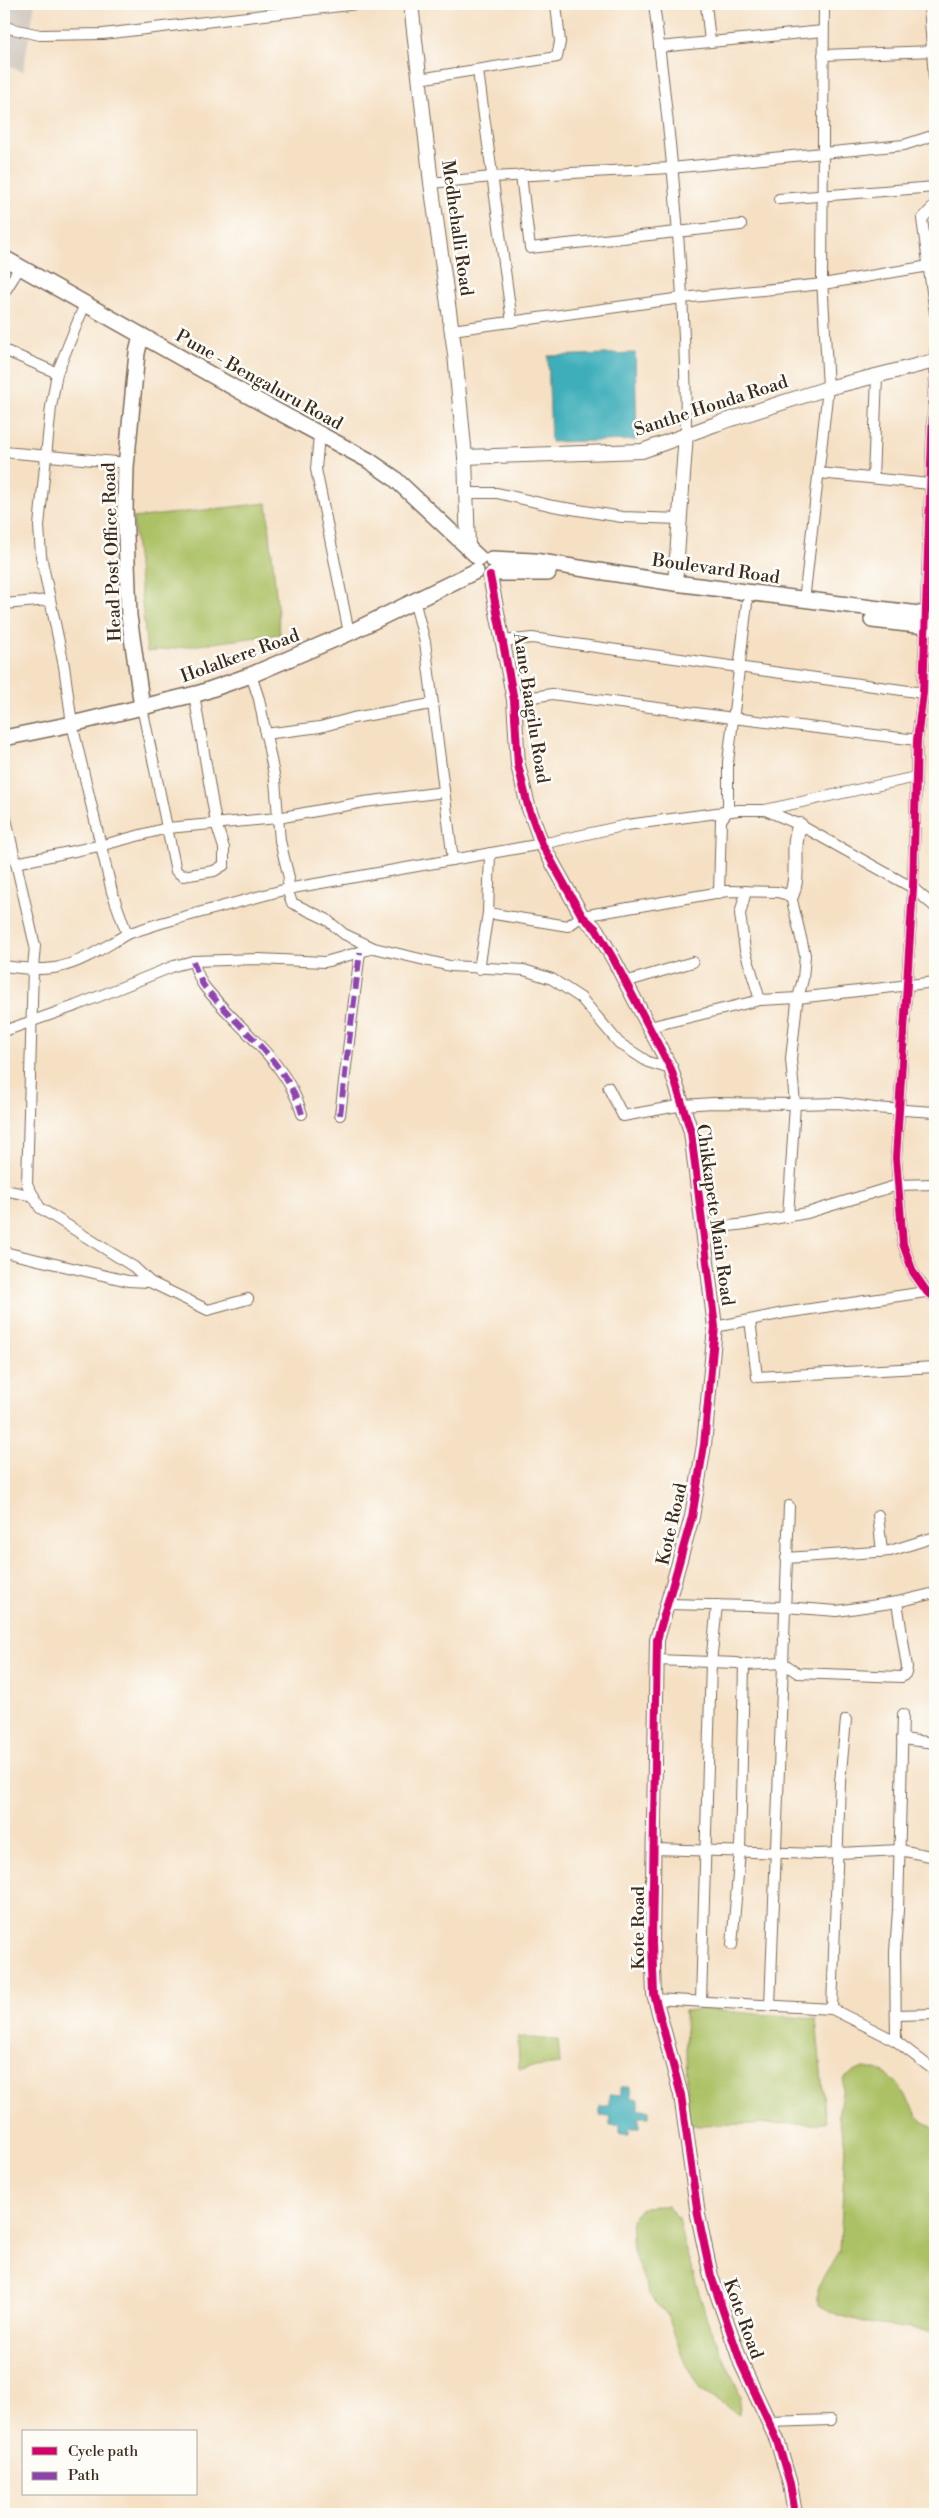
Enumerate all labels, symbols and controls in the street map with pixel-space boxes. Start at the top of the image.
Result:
street label: Medhehalli Road [436,159,478,298]
street label: Pune - Bengaluru Road [171,324,347,436]
street label: Santhe Honda Road [631,370,792,442]
street label: Head Post Office Road [97,461,127,642]
street label: Boulevard Road [650,549,782,589]
street label: Holalkere Road [177,624,303,688]
street label: Aane Baagilu Road [508,630,554,786]
street label: Chikkapete Main Road [691,1123,739,1308]
street label: Kote Road [651,1480,693,1567]
street label: Kote Road [627,1885,650,1970]
street label: Kote Road [718,2276,768,2363]
legend [22,2430,198,2496]
text: Cycle path [68,2442,138,2461]
text: Path [68,2466,100,2485]

